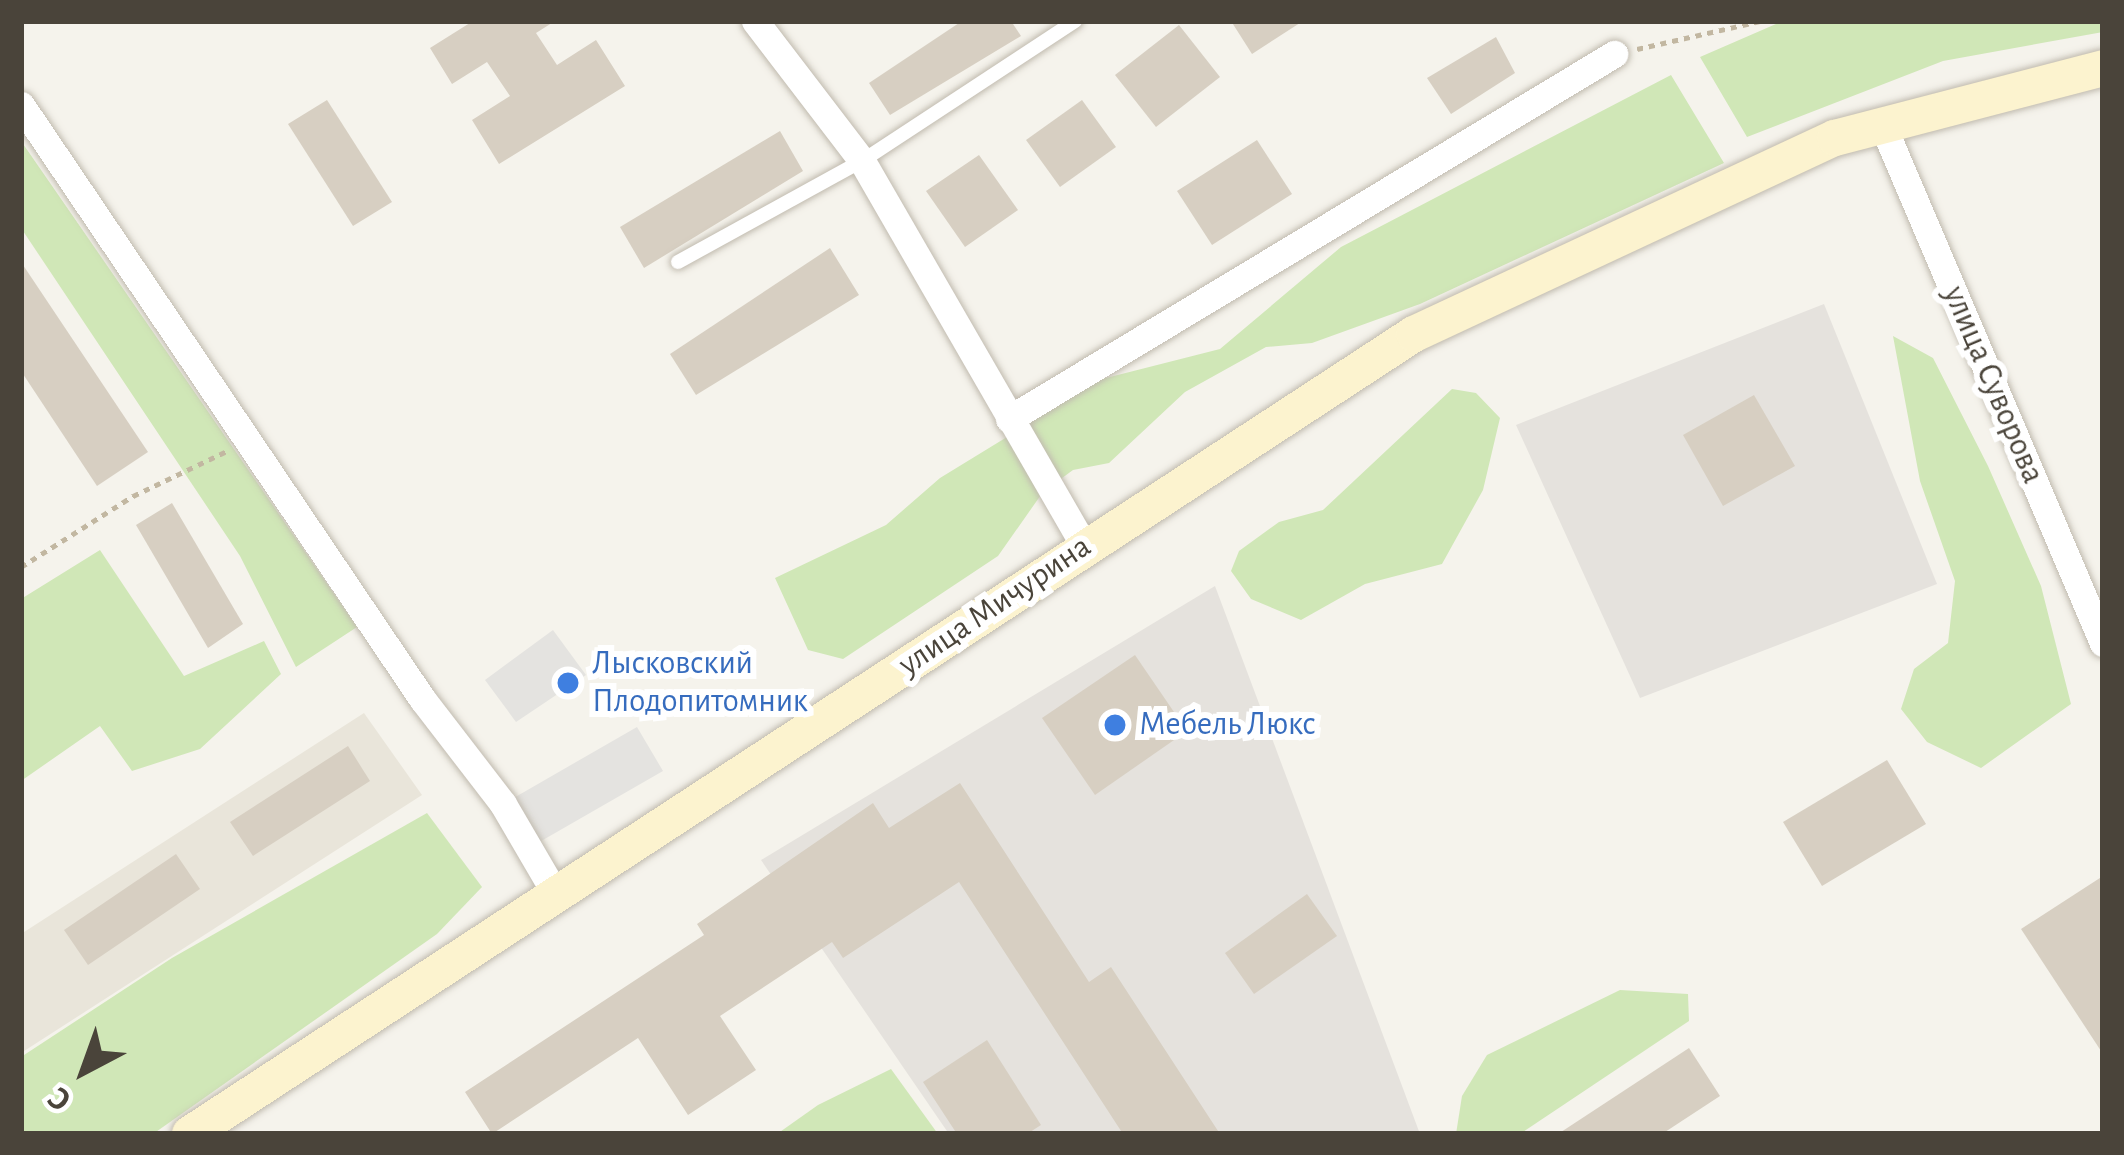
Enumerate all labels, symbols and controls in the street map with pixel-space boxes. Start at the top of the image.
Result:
street label: улица Суворова [1934,280,2052,490]
street label: улица Мичурина [891,527,1099,685]
place label: Лысковский Плодопитомник [592,644,808,722]
marker: Лысковский Плодопитомник [555,670,581,696]
place label: Мебель Люкс [1139,705,1316,745]
marker: Мебель Люкс [1102,712,1128,738]
north arrow [24,1011,144,1131]
text: С [42,1080,78,1117]

